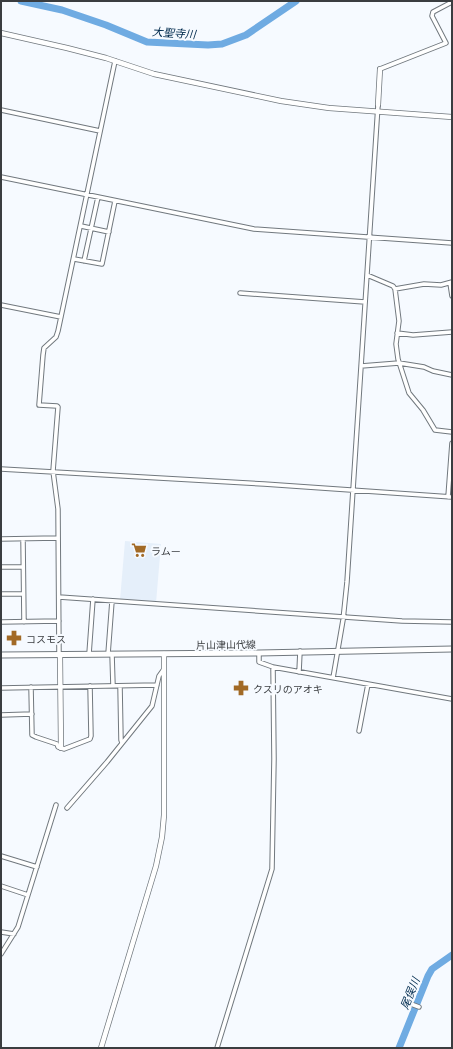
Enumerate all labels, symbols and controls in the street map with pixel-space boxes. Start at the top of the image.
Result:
water label: 大聖寺川 [151,22,198,42]
supermarket icon: ラムー [130,541,148,559]
place label: ラムー [151,543,181,558]
pharmacy icon: コスモス [5,629,23,647]
place label: コスモス [26,631,66,646]
street label: 片山津山代線 [196,636,256,652]
pharmacy icon: クスリのアオキ [232,679,250,697]
place label: クスリのアオキ [253,681,323,696]
water label: 尾俣川 [395,974,423,1011]

